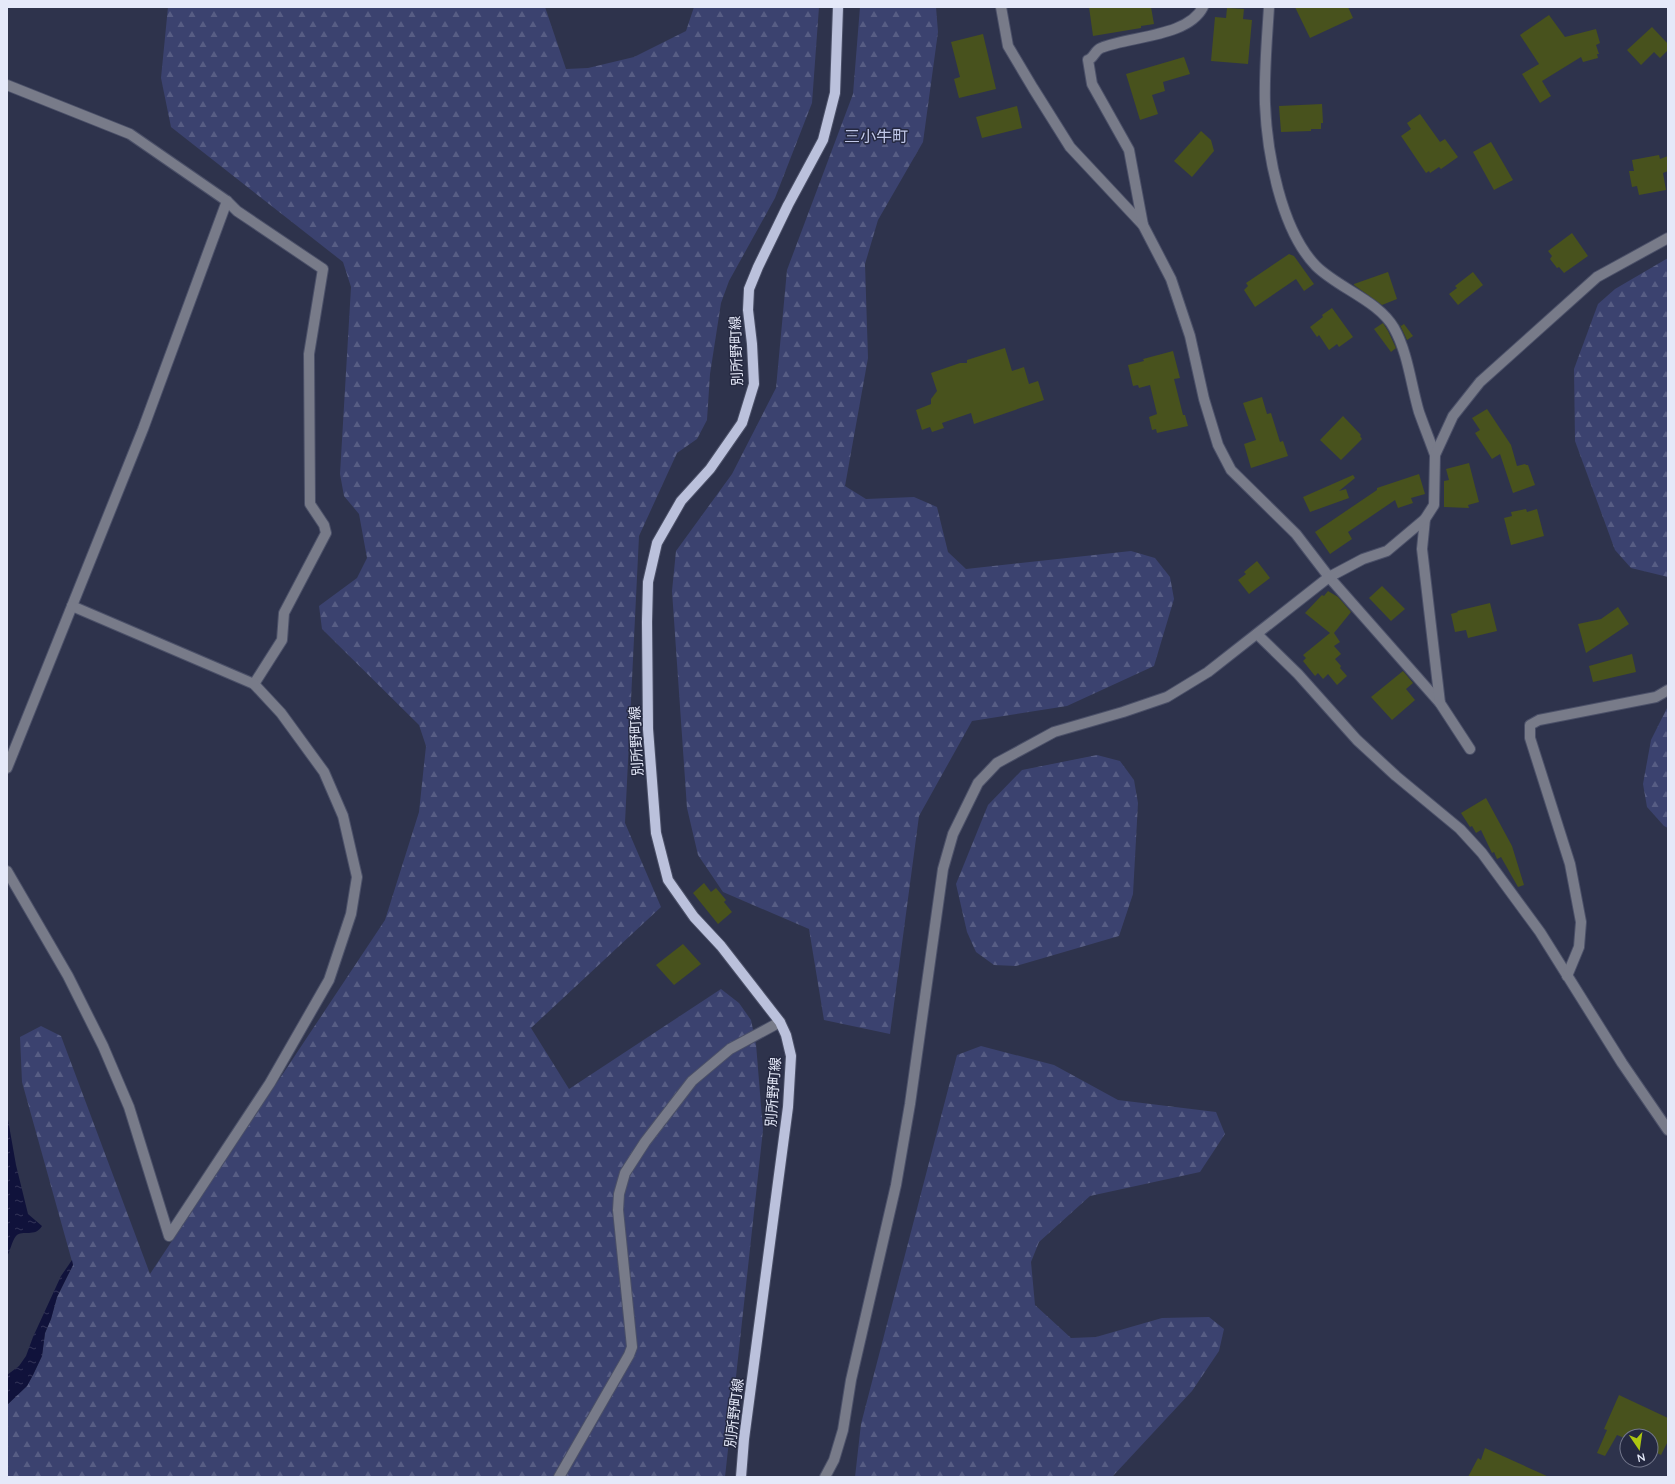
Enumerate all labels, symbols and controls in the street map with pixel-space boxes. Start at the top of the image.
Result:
district label: 三小牛町 [844,126,908,146]
street label: 別所野町線 [726,316,746,386]
street label: 別所野町線 [625,706,647,776]
street label: 別所野町線 [762,1056,784,1128]
street label: 別所野町線 [721,1377,747,1449]
north arrow [1619,1428,1659,1468]
text: N [1636,1450,1647,1465]

